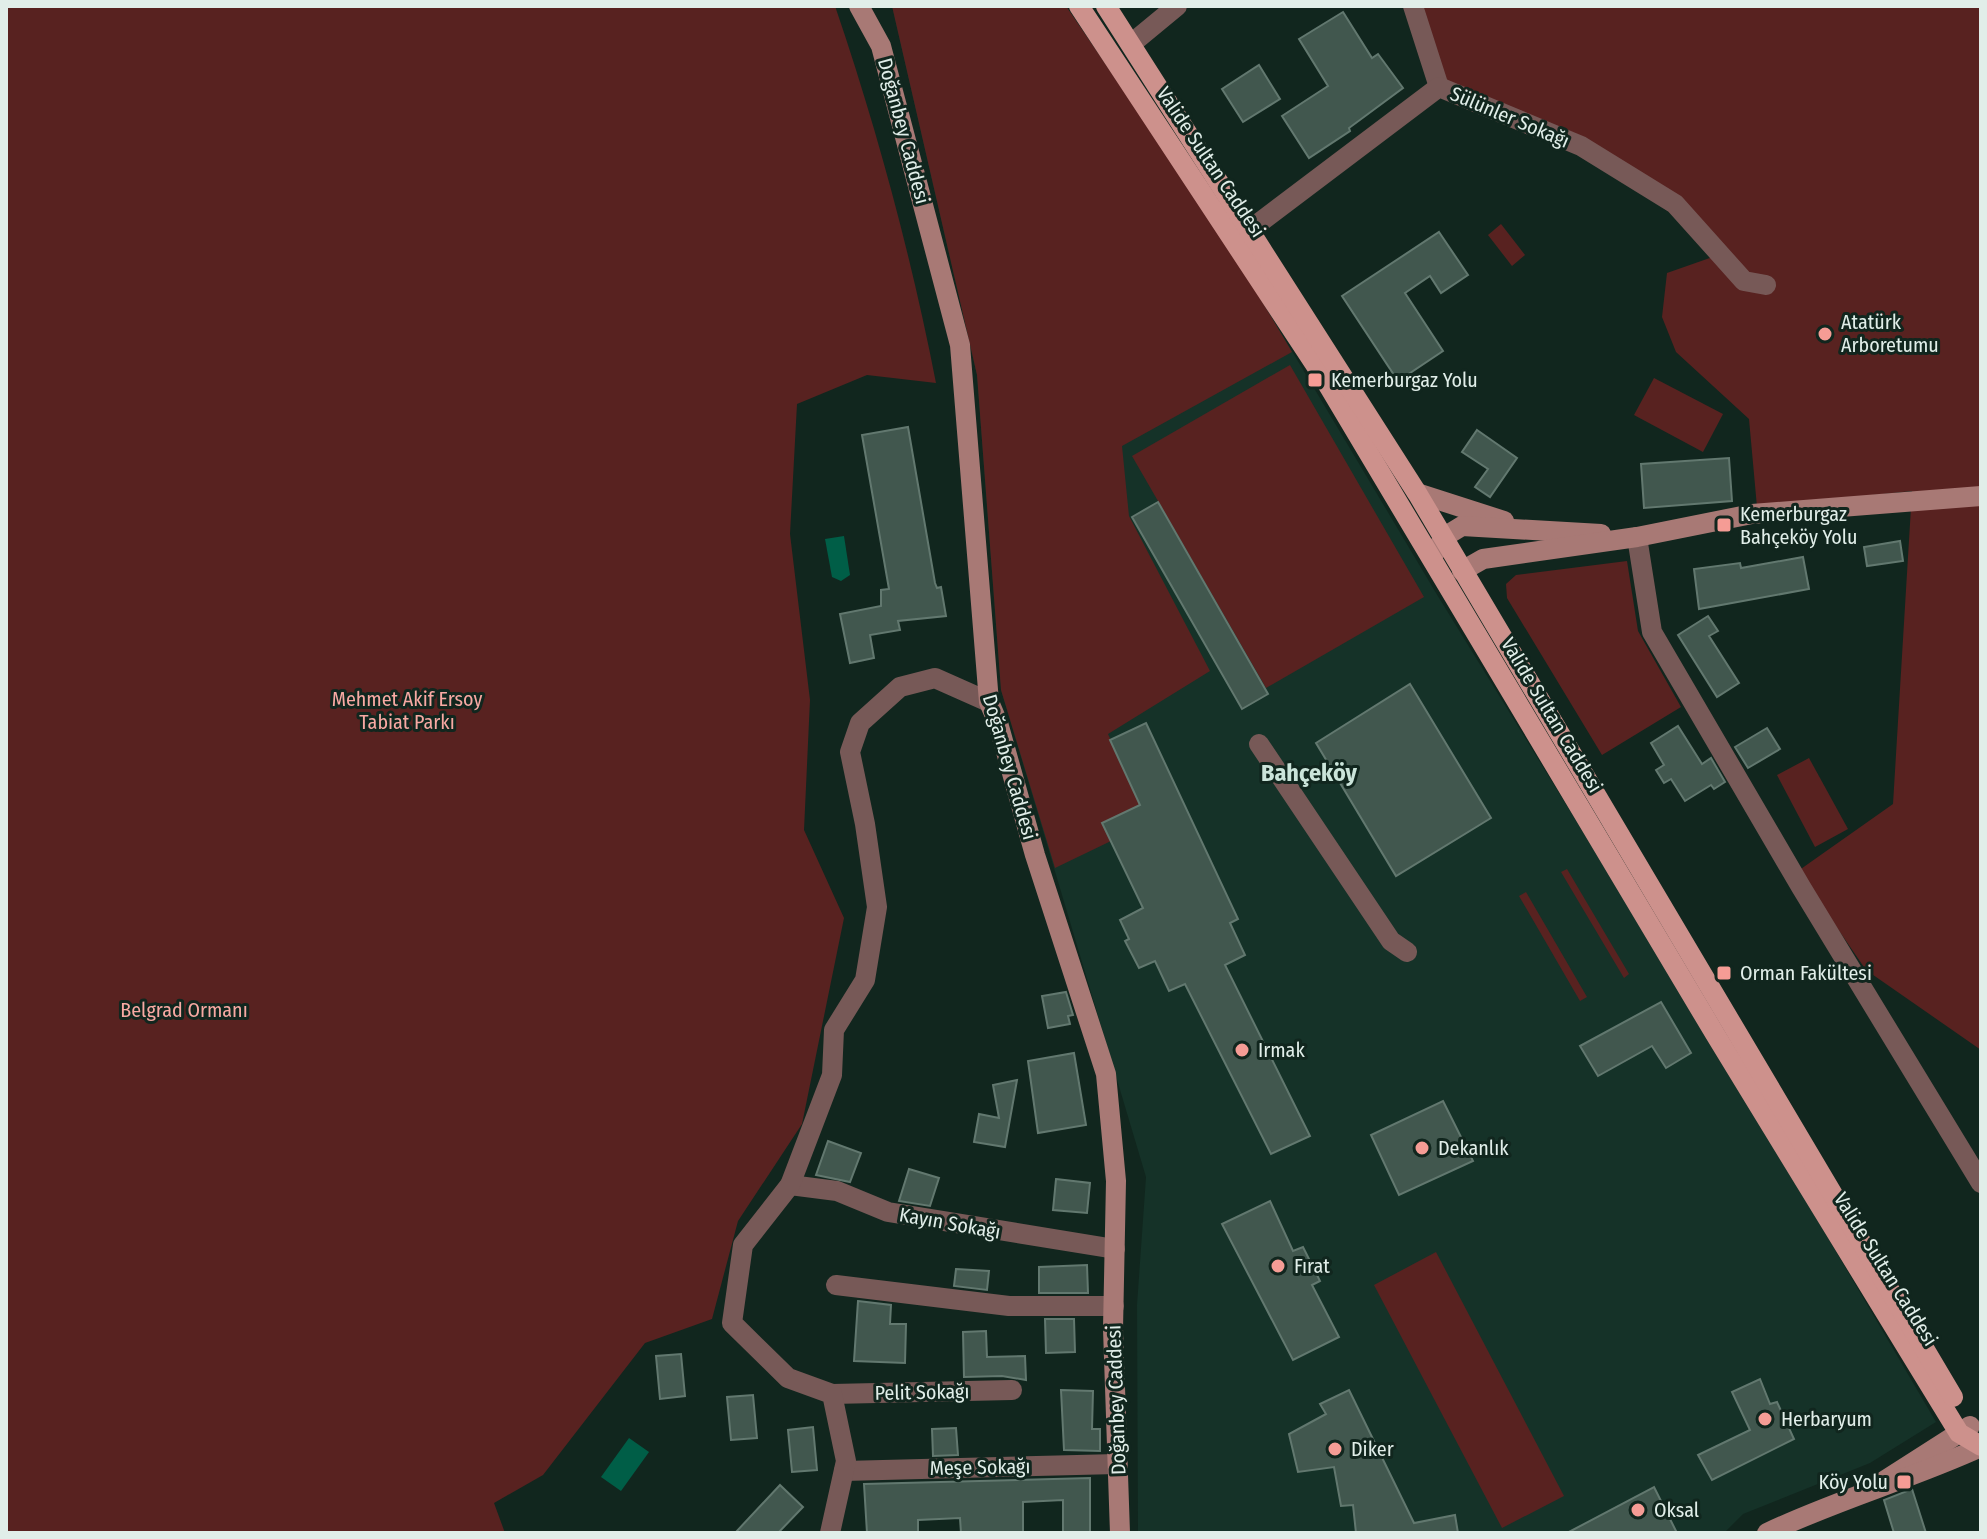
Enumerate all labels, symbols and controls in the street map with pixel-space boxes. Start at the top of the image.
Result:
street label: Doğanbey Caddesi [873,55,935,207]
street label: Sülünler Sokağı [1447,81,1573,153]
street label: Valide Sultan Caddesi [1152,82,1270,242]
place label: Atatürk Arboretumu [1841,310,1939,357]
marker: Atatürk Arboretumu [1816,325,1834,343]
place label: Kemerburgaz Yolu [1331,368,1478,392]
marker: Kemerburgaz Yolu [1306,371,1324,389]
place label: Kemerburgaz Bahçeköy Yolu [1740,502,1858,549]
marker: Kemerburgaz Bahçeköy Yolu [1715,516,1733,534]
street label: Valide Sultan Caddesi [1496,633,1608,797]
park label: Mehmet Akif Ersoy Tabiat Parkı [332,687,482,734]
street label: Doğanbey Caddesi [978,691,1042,843]
district label: Bahçeköy [1261,759,1358,787]
place label: Orman Fakültesi [1740,961,1872,985]
marker: Orman Fakültesi [1715,964,1733,982]
park label: Belgrad Ormanı [120,998,248,1022]
place label: Irmak [1258,1038,1305,1062]
marker: Irmak [1233,1041,1251,1059]
place label: Dekanlık [1438,1136,1509,1160]
marker: Dekanlık [1413,1139,1431,1157]
street label: Valide Sultan Caddesi [1829,1188,1943,1350]
street label: Kayın Sokağı [897,1202,1003,1244]
place label: Fırat [1294,1254,1330,1278]
marker: Fırat [1269,1257,1287,1275]
street label: Doğanbey Caddesi [1101,1325,1131,1475]
street label: Pelit Sokağı [874,1379,970,1405]
place label: Herbaryum [1781,1407,1872,1431]
marker: Herbaryum [1756,1410,1774,1428]
place label: Diker [1351,1437,1394,1461]
marker: Diker [1326,1440,1344,1458]
street label: Meşe Sokağı [929,1454,1031,1481]
place label: Köy Yolu [1819,1470,1888,1494]
marker: Köy Yolu [1895,1473,1913,1491]
place label: Oksal [1654,1498,1699,1522]
marker: Oksal [1629,1501,1647,1519]

